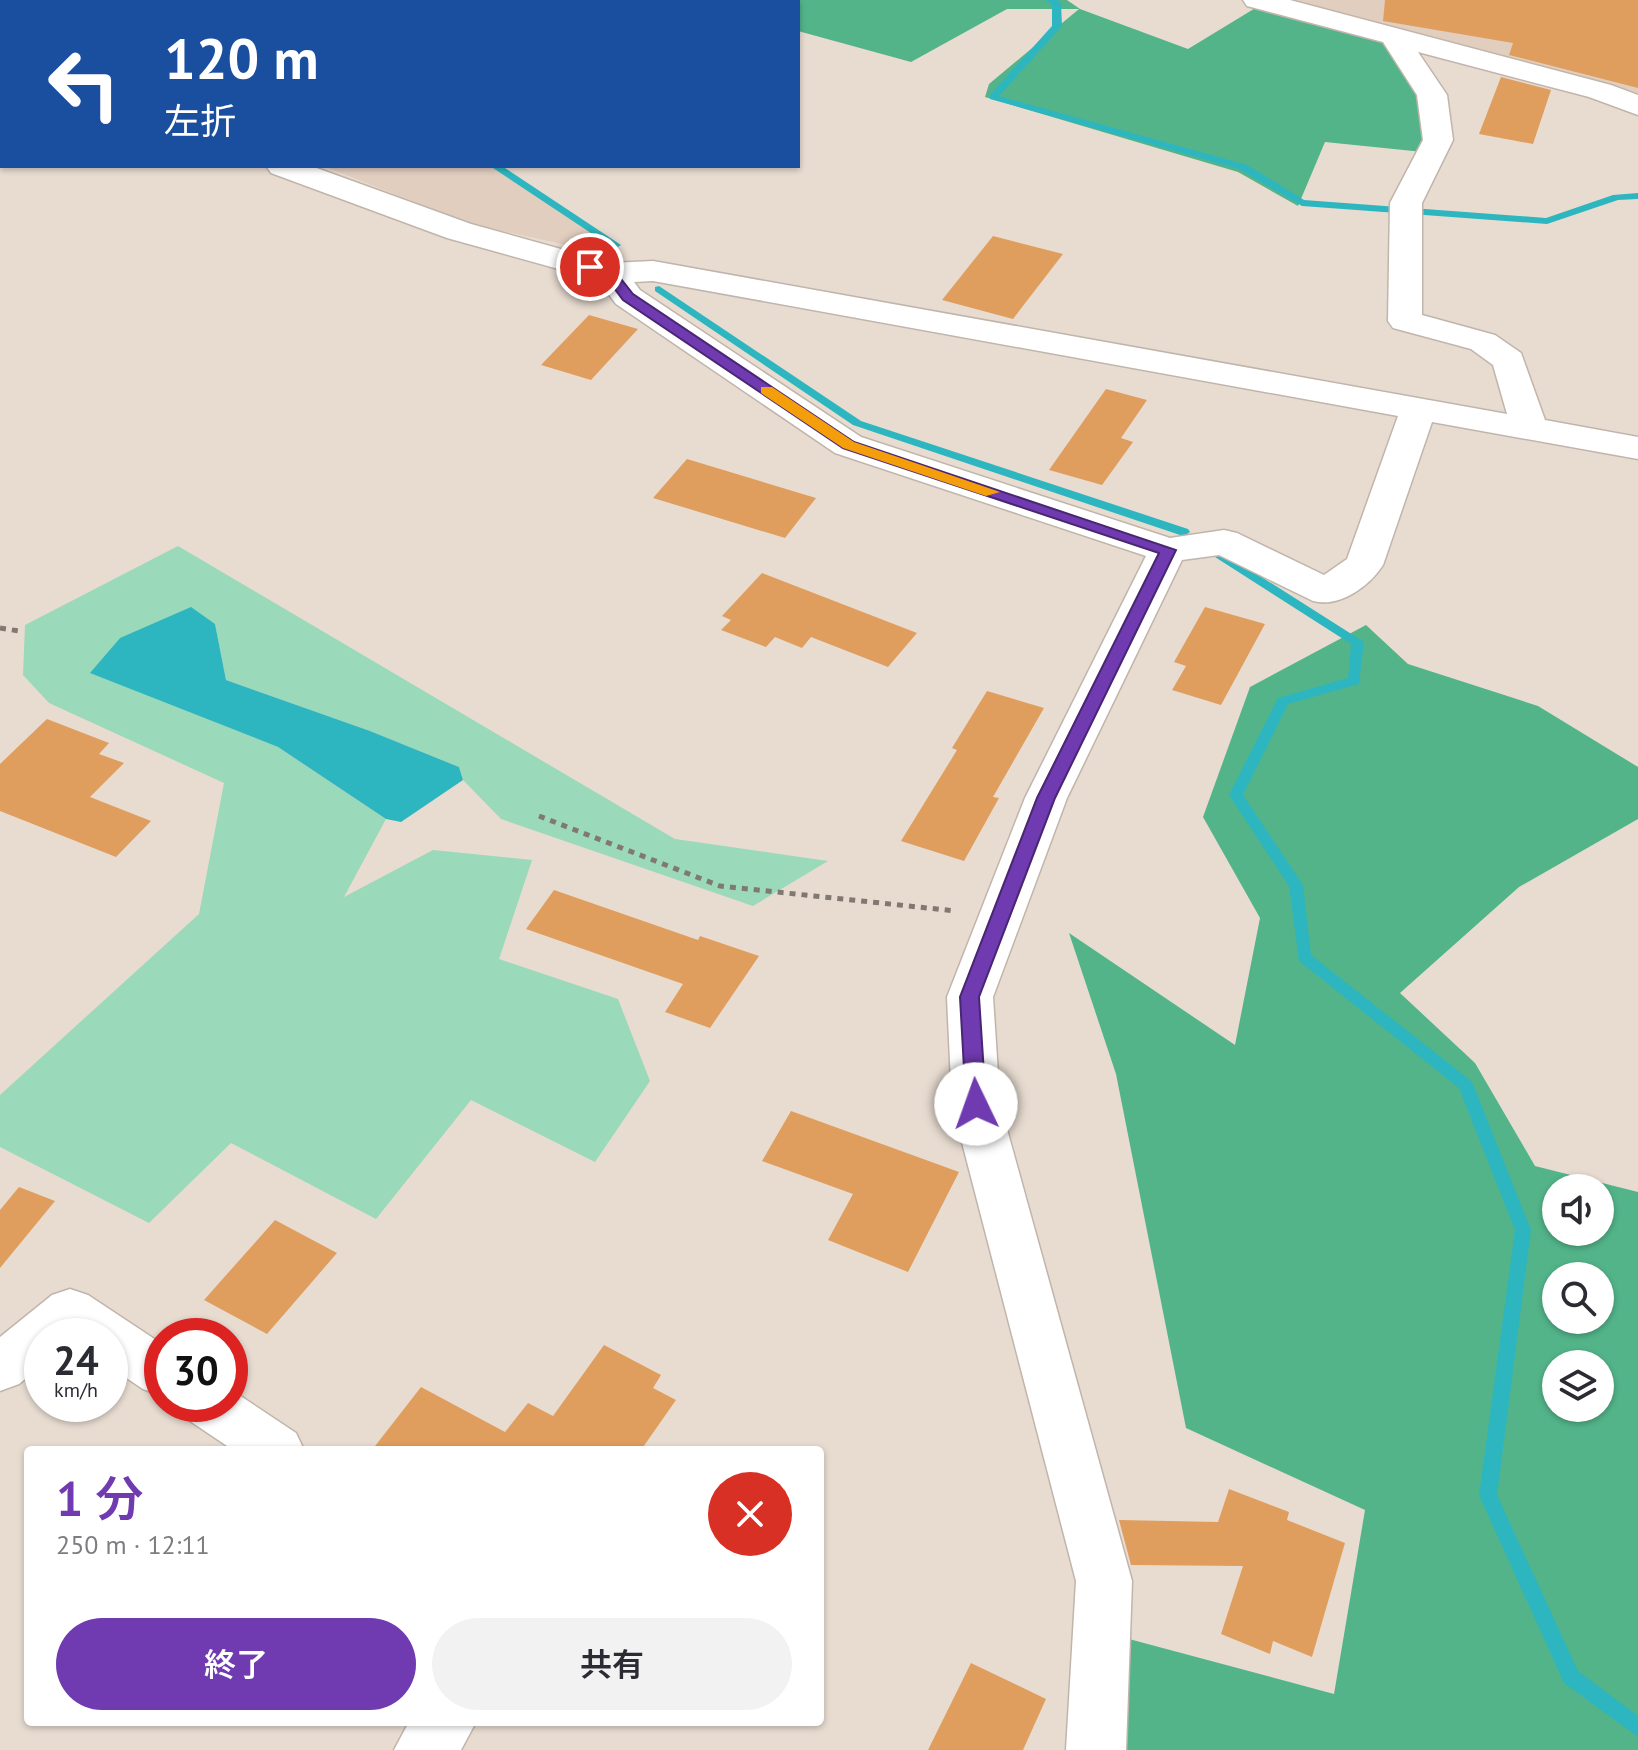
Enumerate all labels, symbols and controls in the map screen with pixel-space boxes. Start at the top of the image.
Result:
text: 120 m [164,22,319,94]
icon: left [32,32,136,136]
text: 左折 [164,97,236,144]
pin [556,233,624,301]
icon: arrive [568,245,612,289]
position arrow [934,1062,1018,1146]
map controls [1542,1174,1614,1422]
button: sound [1542,1174,1614,1246]
button: search [1542,1262,1614,1334]
speed limit sign: 30 [144,1318,248,1422]
text: 24 [53,1334,99,1386]
button: layers [1542,1350,1614,1422]
text: km/h [54,1377,98,1403]
text: 1 分 [56,1467,143,1529]
button: close [708,1472,792,1556]
text: 250 m · 12:11 [56,1528,210,1561]
button: 終了 [56,1618,416,1710]
button: 共有 [432,1618,792,1710]

